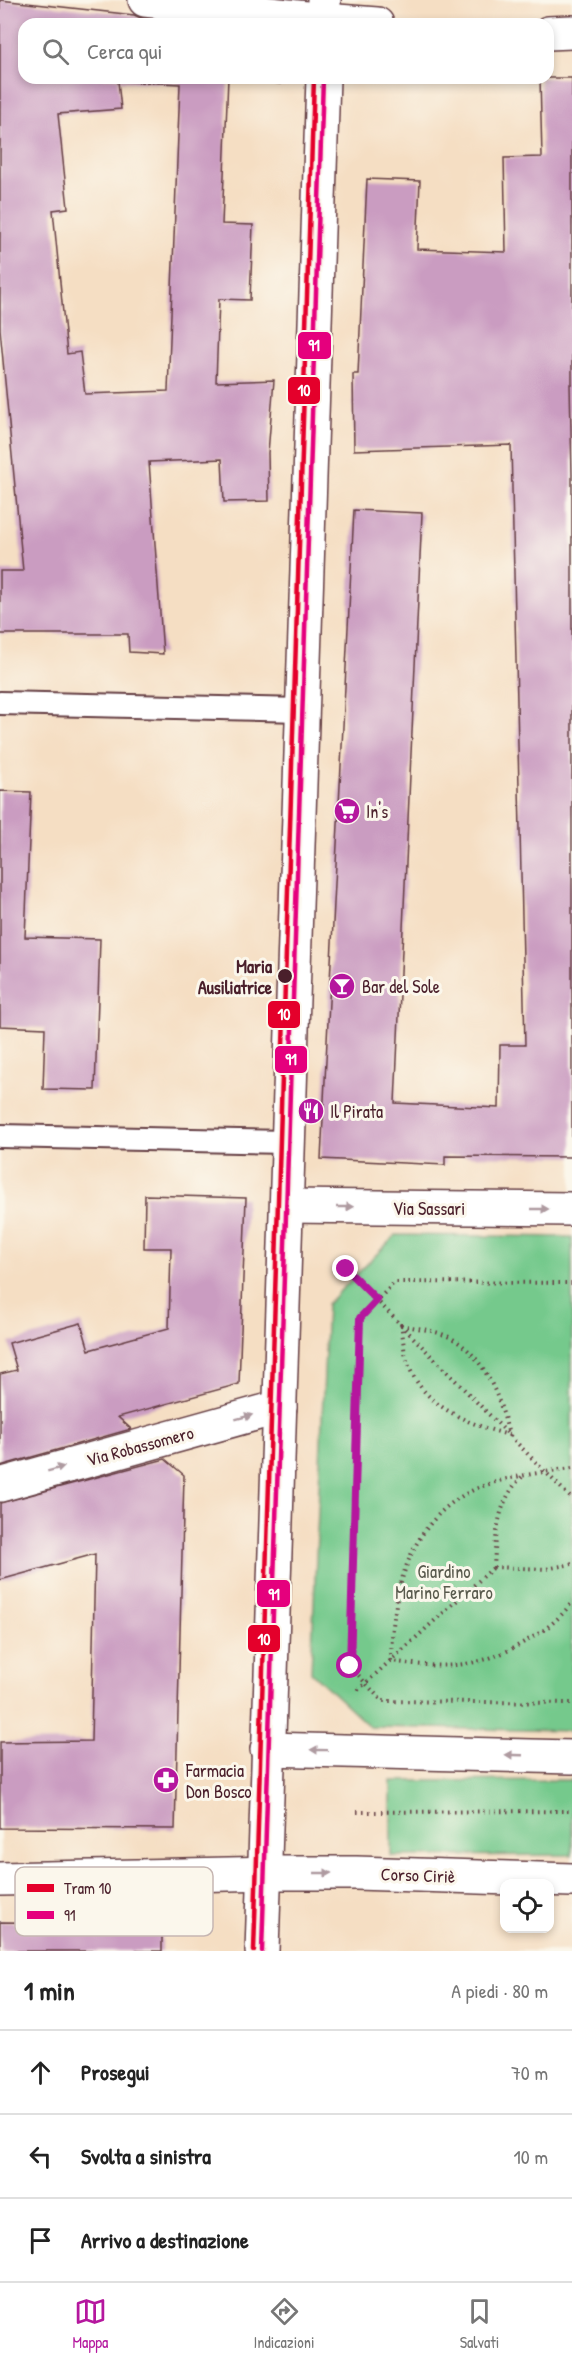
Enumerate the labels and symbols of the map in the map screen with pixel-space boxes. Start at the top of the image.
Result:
line badge: 91 [297,331,332,360]
text: 91 [308,334,320,356]
line badge: 10 [287,376,321,405]
text: 10 [298,379,310,401]
supermarket icon: In's [332,796,362,826]
place label: In's [366,799,388,824]
place label: Maria Ausiliatrice [198,954,273,1000]
marker: Maria Ausiliatrice [276,967,294,985]
bar icon: Bar del Sole [327,971,357,1001]
place label: Bar del Sole [362,974,440,999]
line badge: 10 [267,1000,301,1029]
text: 10 [278,1003,290,1025]
line badge: 91 [274,1045,308,1074]
text: 91 [285,1048,297,1070]
restaurant icon: Il Pirata [296,1096,326,1126]
place label: Il Pirata [330,1099,383,1124]
street label: Via Sassari [393,1196,465,1221]
one-way arrow [336,1202,355,1212]
one-way arrow [531,1204,550,1214]
route end [332,1255,358,1281]
one-way arrow [235,1412,253,1421]
street label: Via Robassomero [84,1420,196,1472]
one-way arrow [48,1464,66,1473]
park label: Giardino Marino Ferraro [395,1559,493,1605]
line badge: 91 [256,1579,291,1608]
text: 91 [268,1583,280,1605]
line badge: 10 [247,1624,281,1653]
text: 10 [258,1628,270,1650]
route start [336,1652,362,1678]
one-way arrow [309,1745,328,1754]
one-way arrow [504,1750,523,1760]
place label: Farmacia Don Bosco [185,1758,252,1804]
pharmacy icon: Farmacia Don Bosco [151,1765,181,1795]
street label: Corso Ciriè [380,1861,456,1889]
legend [15,1867,213,1936]
one-way arrow [313,1868,332,1878]
text: Tram 10 [64,1877,111,1899]
text: 91 [64,1904,76,1926]

